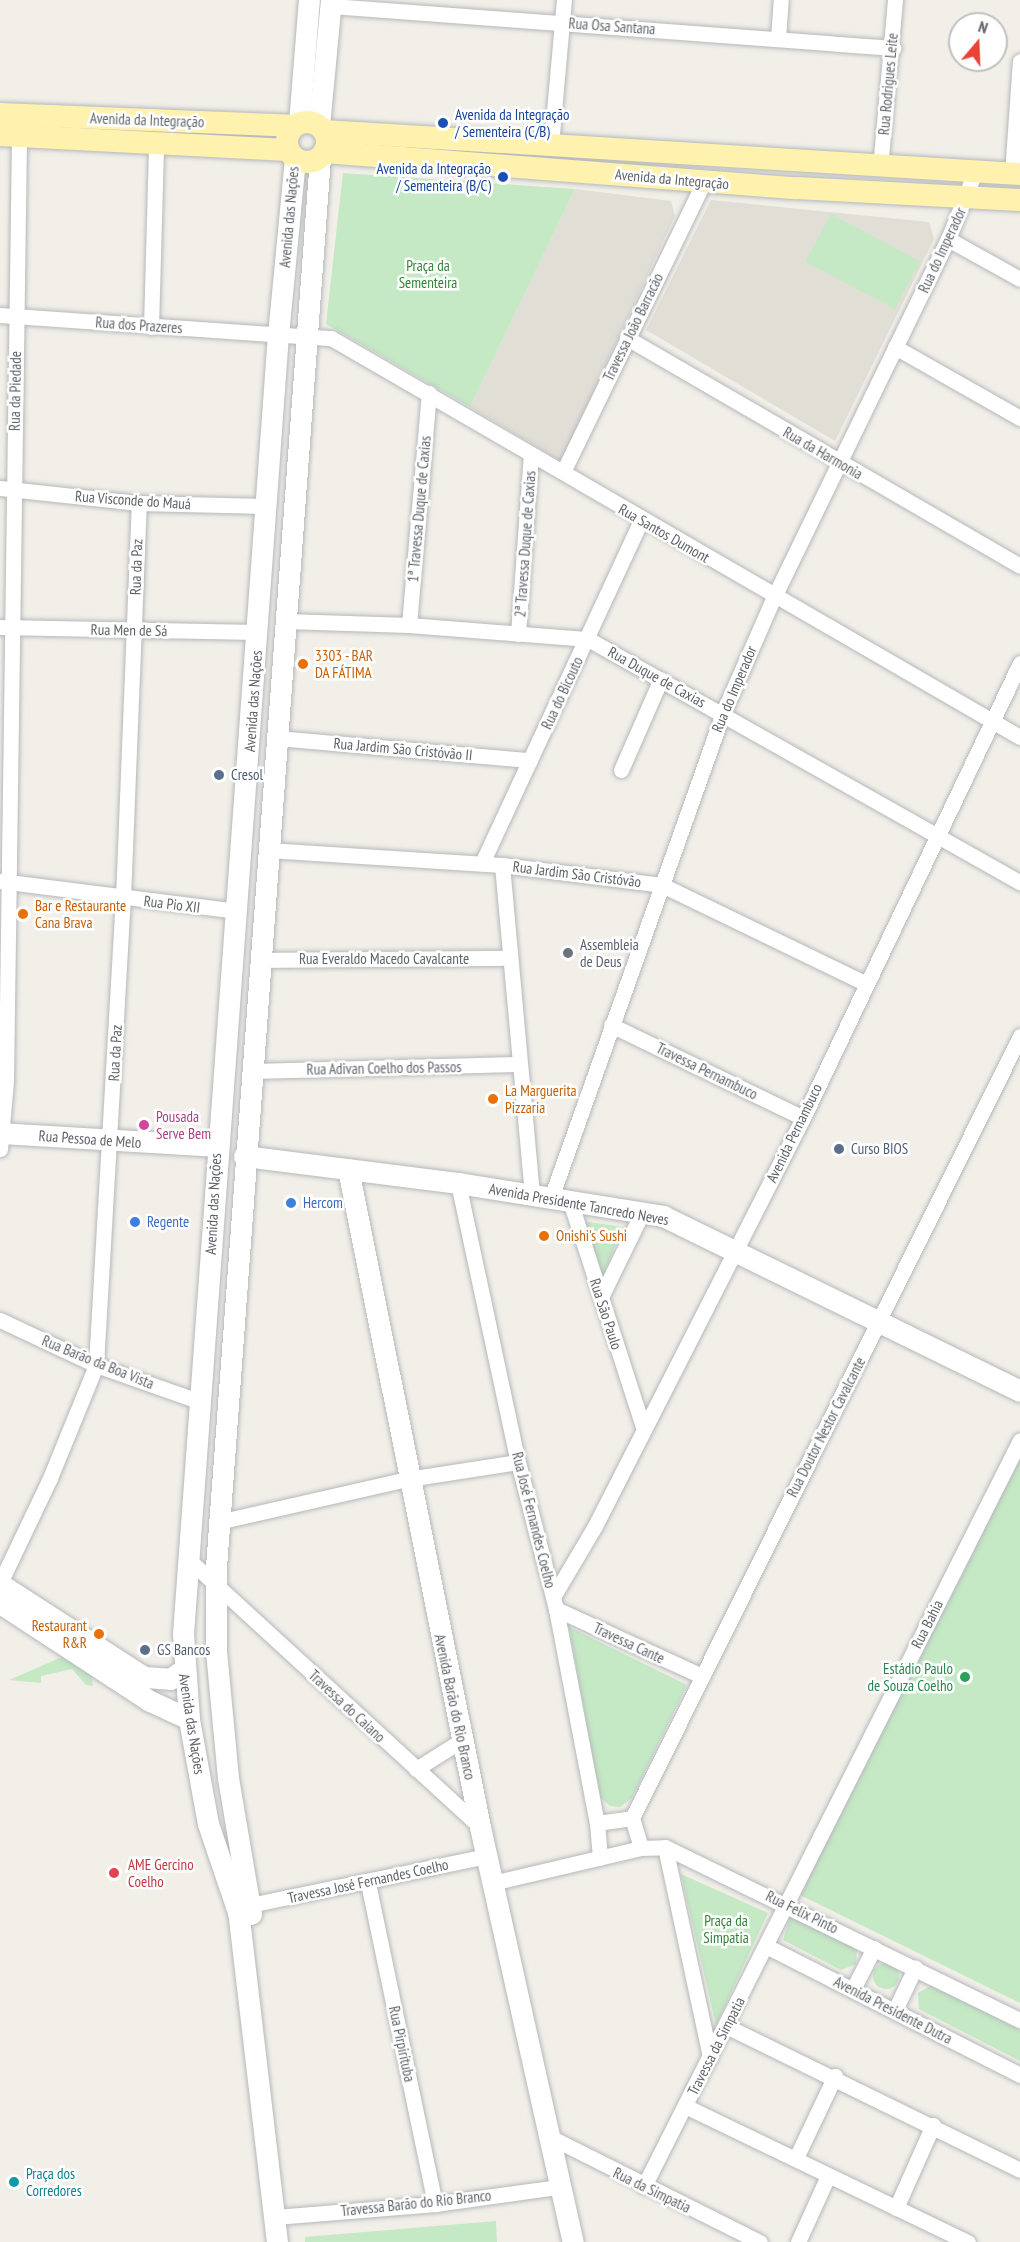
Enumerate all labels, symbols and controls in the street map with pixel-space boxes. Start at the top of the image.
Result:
north arrow [948,12,1008,72]
street label: Rua Osa Santana [568,14,656,38]
text: N [976,16,991,38]
street label: Rua Rodrigues Leite [875,32,901,136]
place label: Avenida da Integração / Sementeira (C/B) [455,105,569,140]
street label: Avenida da Integração [90,109,204,131]
marker: Avenida da Integração / Sementeira (C/B) [436,116,450,130]
place label: Avenida da Integração / Sementeira (B/C) [377,159,491,194]
street label: Avenida da Integração [614,165,730,193]
street label: Avenida das Nações [276,166,302,268]
marker: Avenida da Integração / Sementeira (B/C) [496,170,510,184]
street label: Rua do Imperador [914,204,970,296]
park label: Praça da Sementeira [399,256,457,291]
street label: Travessa João Barracão [599,270,667,384]
street label: Rua dos Prazeres [95,313,183,337]
street label: Rua da Piedade [5,351,25,431]
street label: Rua da Harmonia [780,423,866,483]
street label: 1ª Travessa Duque de Caxias [404,435,434,583]
street label: 2ª Travessa Duque de Caxias [511,470,539,618]
street label: Rua Visconde do Mauá [74,487,192,513]
street label: Rua Santos Dumont [615,500,713,566]
street label: Rua da Paz [126,539,146,595]
street label: Rua Men de Sá [91,620,167,640]
street label: Rua Duque de Caxias [605,643,709,711]
street label: Rua do Imperador [708,643,760,735]
place label: 3303 - BAR DA FÁTIMA [315,646,374,681]
street label: Avenida das Nações [240,650,266,752]
street label: Rua do Bicouto [537,654,587,732]
marker: 3303 - BAR DA FÁTIMA [296,657,310,671]
street label: Rua Jardim São Cristóvão II [333,734,473,764]
place label: Cresol [231,766,263,784]
marker: Cresol [212,768,226,782]
street label: Rua Jardim São Cristóvão [512,857,642,891]
street label: Rua Pio XII [143,892,201,916]
place label: Bar e Restaurante Cana Brava [35,896,126,931]
marker: Bar e Restaurante Cana Brava [16,907,30,921]
place label: Assembleia de Deus [580,935,639,970]
marker: Assembleia de Deus [561,946,575,960]
street label: Rua Everaldo Macedo Cavalcante [299,950,469,968]
street label: Rua da Paz [105,1024,125,1082]
street label: Travessa Pernambuco [653,1039,761,1103]
street label: Rua Adivan Coelho dos Passos [306,1058,462,1078]
place label: La Marguerita Pizzaria [505,1081,577,1116]
street label: Avenida Pernambuco [762,1081,826,1185]
marker: La Marguerita Pizzaria [486,1092,500,1106]
place label: Pousada Serve Bem [156,1107,211,1142]
marker: Pousada Serve Bem [137,1118,151,1132]
street label: Rua Pessoa de Melo [38,1126,142,1152]
place label: Curso BIOS [851,1140,908,1158]
marker: Curso BIOS [832,1142,846,1156]
street label: Avenida das Nações [201,1153,225,1255]
street label: Avenida Presidente Tancredo Neves [487,1179,671,1229]
place label: Hercom [303,1194,343,1212]
marker: Hercom [284,1196,298,1210]
place label: Regente [147,1213,189,1231]
marker: Regente [128,1215,142,1229]
place label: Onishi's Sushi [556,1227,627,1245]
marker: Onishi's Sushi [537,1229,551,1243]
street label: Rua São Paulo [586,1276,626,1352]
street label: Rua Barão da Boa Vista [39,1331,157,1393]
street label: Rua Doutor Nestor Cavalcante [783,1354,869,1500]
street label: Rua José Fernandes Coelho [508,1450,560,1590]
street label: Rua Bahia [907,1597,947,1651]
place label: Restaurant R&R [32,1616,87,1651]
street label: Travessa Cante [591,1619,667,1667]
marker: Restaurant R&R [92,1627,106,1641]
street label: Avenida Barão do Rio Branco [431,1632,479,1782]
place label: GS Bancos [157,1641,210,1659]
marker: GS Bancos [138,1643,152,1657]
place label: Estádio Paulo de Souza Coelho [867,1659,953,1694]
street label: Travessa do Caiano [305,1666,389,1746]
marker: Estádio Paulo de Souza Coelho [958,1670,972,1684]
street label: Avenida das Nações [175,1672,209,1776]
place label: AME Gercino Coelho [128,1855,194,1890]
street label: Travessa José Fernandes Coelho [286,1855,450,1907]
marker: AME Gercino Coelho [105,1864,123,1882]
street label: Rua Felix Pinto [763,1887,841,1937]
park label: Praça da Simpatia [703,1911,749,1946]
street label: Avenida Presidente Dutra [831,1972,955,2048]
street label: Travessa da Simpatia [683,1994,749,2098]
street label: Rua Pirpirituba [385,2004,419,2084]
place label: Praça dos Corredores [26,2164,82,2199]
street label: Rua da Simpatia [610,2164,694,2216]
marker: Praça dos Corredores [7,2175,21,2189]
street label: Travessa Barão do Rio Branco [340,2186,492,2220]

